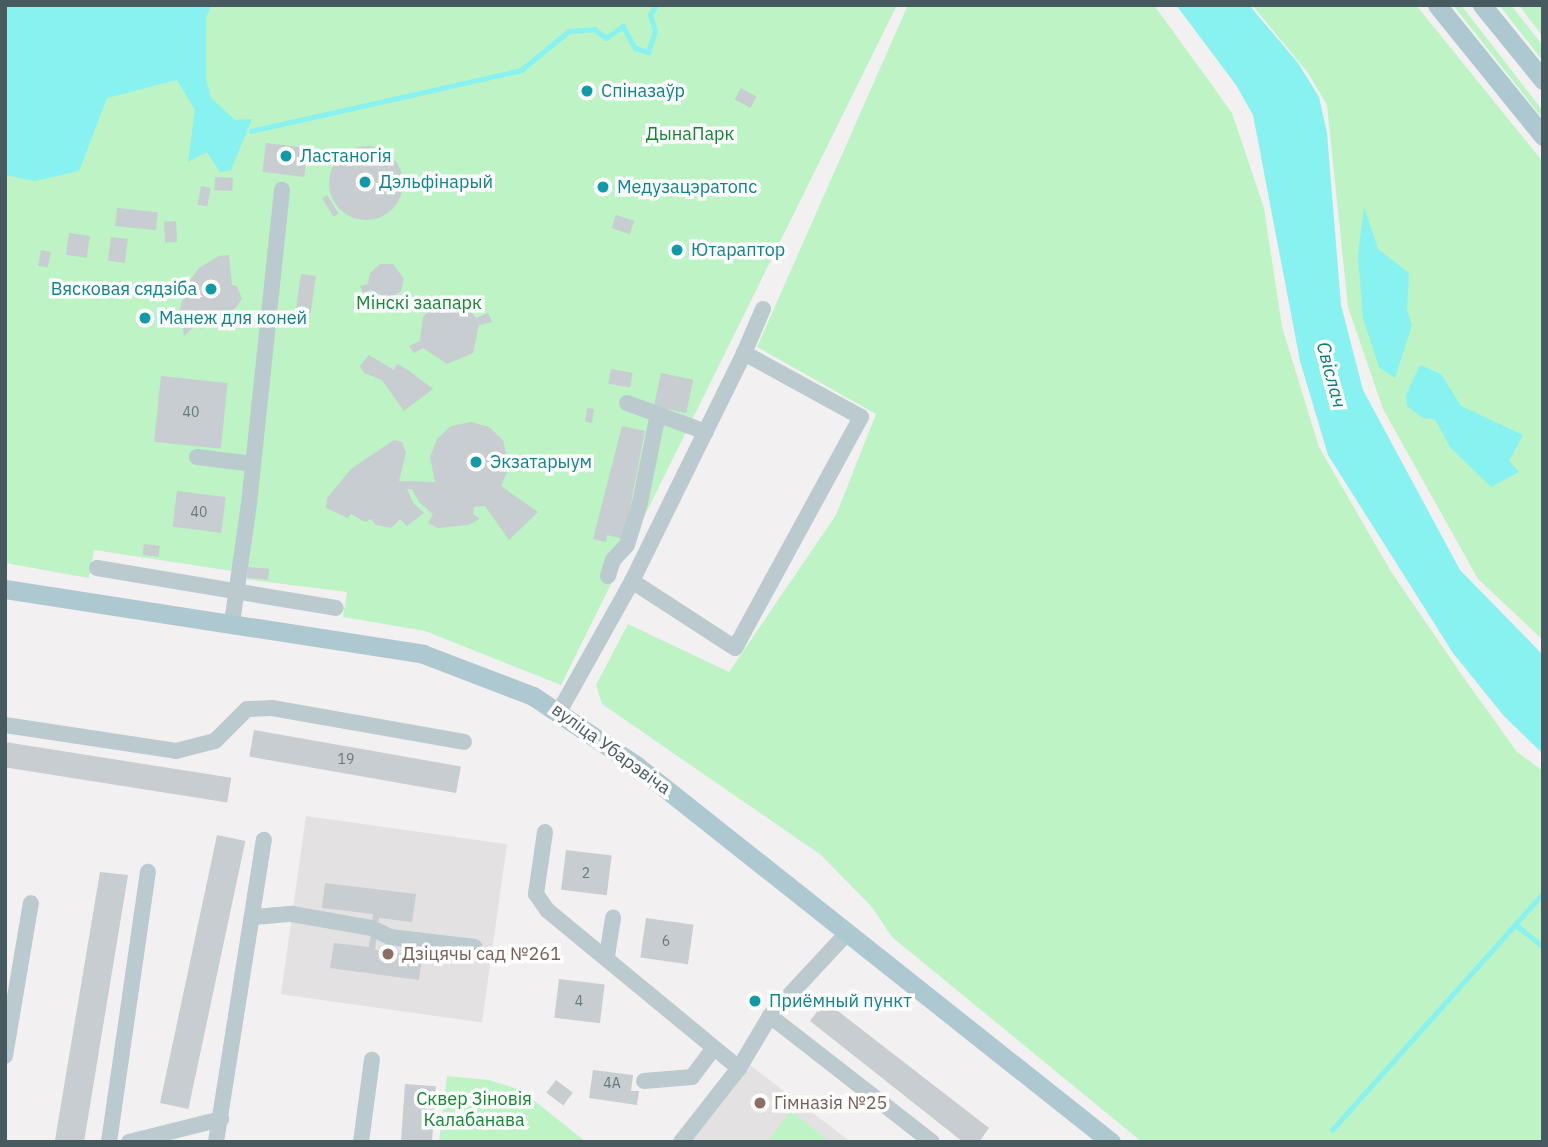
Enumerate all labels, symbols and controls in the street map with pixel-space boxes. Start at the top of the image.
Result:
place label: Спіназаўр [601,80,685,102]
marker: Спіназаўр [579,83,595,99]
park label: ДынаПарк [646,123,734,145]
place label: Ластаногія [300,145,392,167]
marker: Ластаногія [278,148,294,164]
place label: Дэльфінарый [379,171,493,193]
marker: Дэльфінарый [357,174,373,190]
place label: Медузацэратопс [617,176,757,198]
marker: Медузацэратопс [595,179,611,195]
place label: Ютараптор [691,239,785,261]
marker: Ютараптор [669,242,685,258]
place label: Вясковая сядзіба [51,278,197,300]
marker: Вясковая сядзіба [203,281,219,297]
park label: Мінскі заапарк [356,292,482,314]
place label: Манеж для коней [159,307,307,329]
marker: Манеж для коней [137,310,153,326]
water label: Свіслач [1311,340,1351,410]
house number: 40 [183,404,199,420]
place label: Экзатарыум [490,451,592,473]
marker: Экзатарыум [468,454,484,470]
house number: 40 [191,504,207,520]
street label: вуліца Убарэвіча [547,699,675,799]
house number: 19 [338,751,354,767]
house number: 2 [582,865,590,881]
house number: 6 [662,933,670,949]
place label: Дзіцячы сад №261 [402,943,561,965]
marker: Дзіцячы сад №261 [380,946,396,962]
place label: Приёмный пункт [769,990,912,1012]
house number: 4 [575,993,583,1009]
marker: Приёмный пункт [747,993,763,1009]
house number: 4А [603,1075,621,1091]
park label: Сквер Зіновія Калабанава [416,1089,532,1132]
place label: Гімназія №25 [774,1092,887,1114]
marker: Гімназія №25 [752,1095,768,1111]

